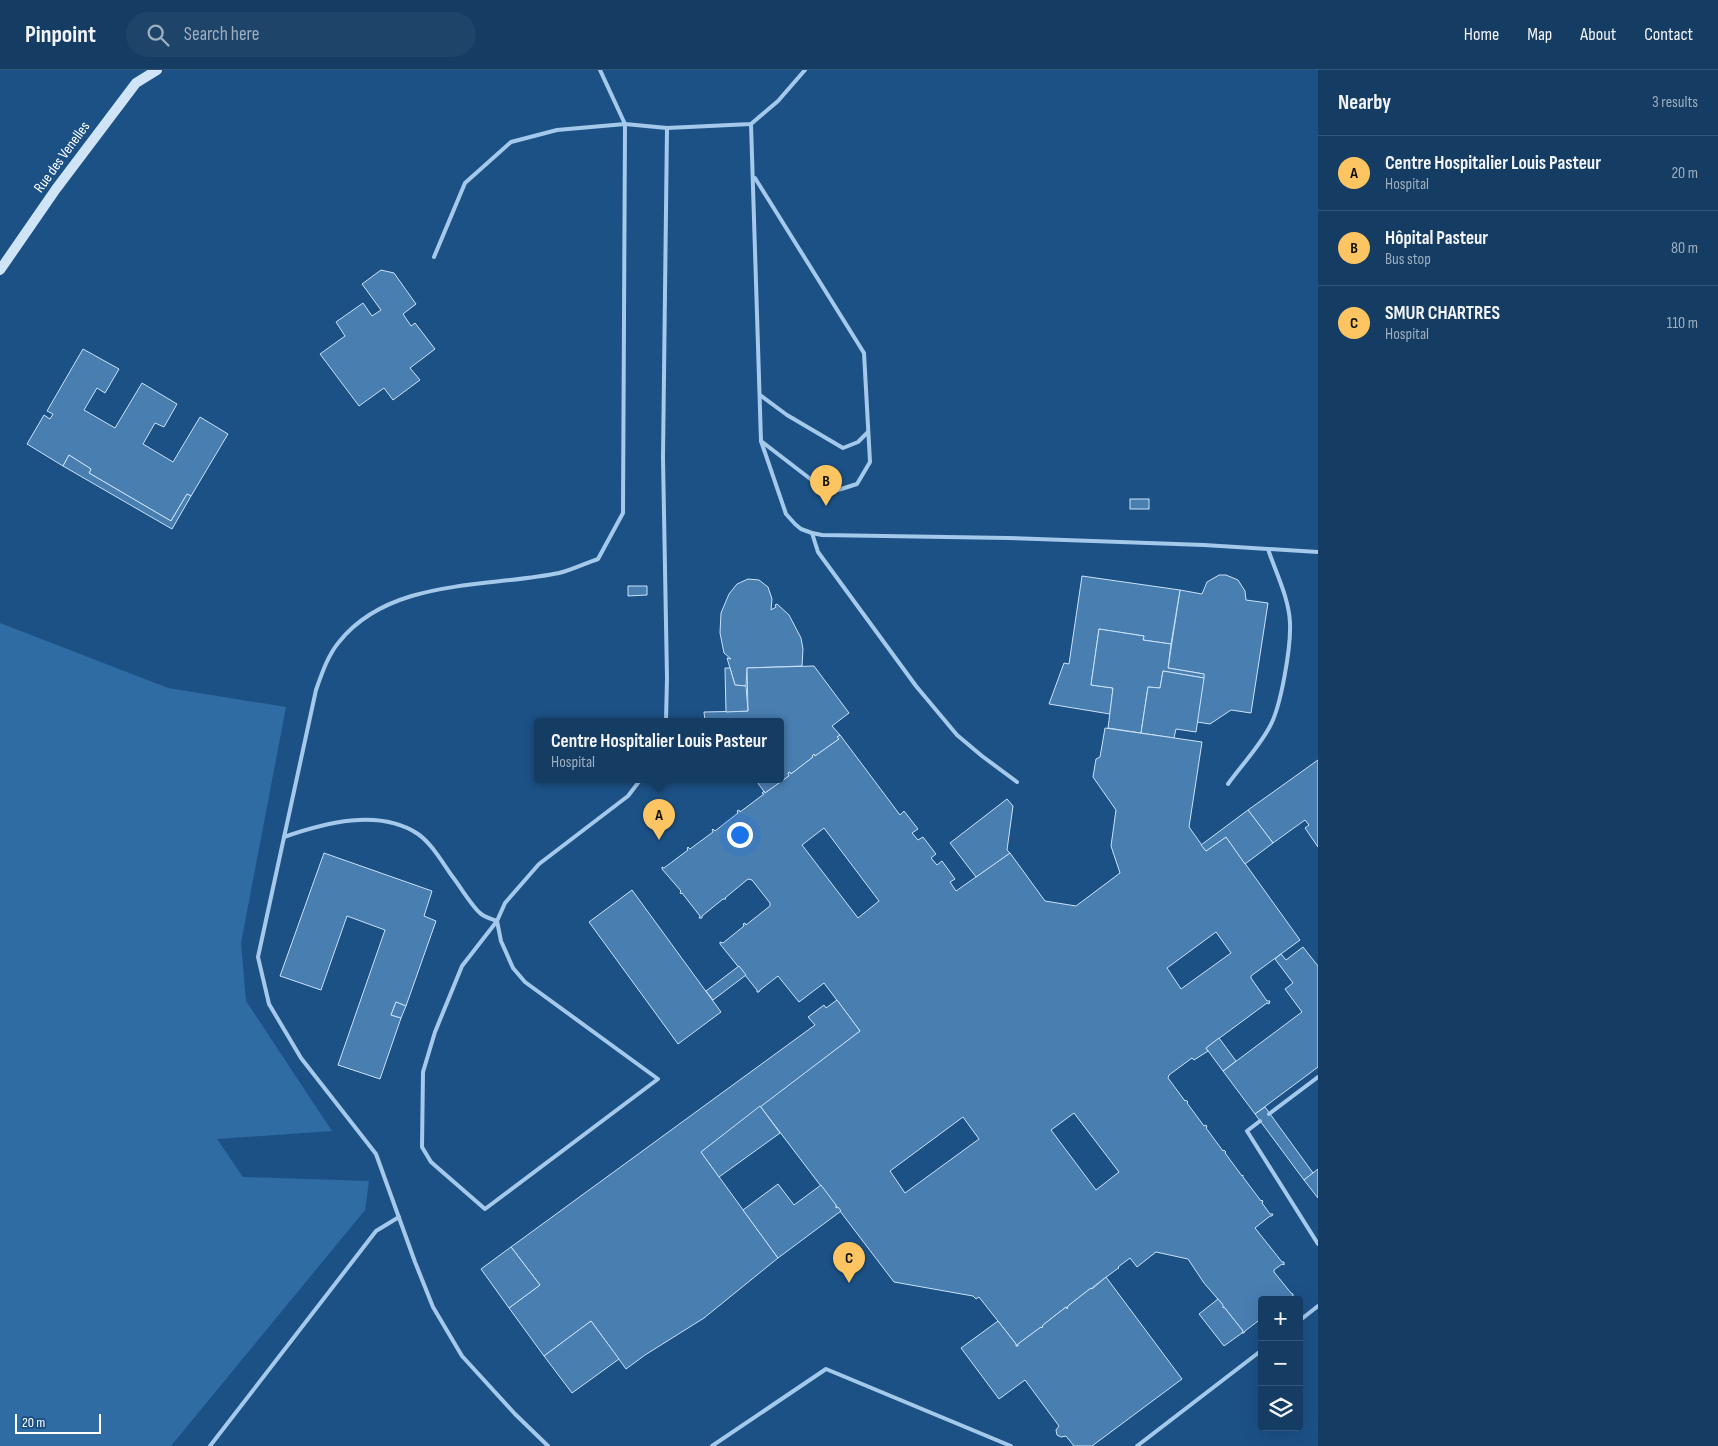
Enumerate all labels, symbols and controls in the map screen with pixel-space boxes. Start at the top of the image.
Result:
search box [126,12,476,57]
text: Pinpoint [25,20,96,49]
icon: search [144,21,172,49]
text: Search here [184,23,259,46]
text: Home [1464,24,1499,45]
text: Map [1527,24,1552,45]
text: About [1580,24,1616,45]
text: Contact [1644,24,1693,45]
text: Nearby [1338,90,1391,115]
text: 3 results [1652,93,1698,112]
street label: Rue des Venelles [30,118,94,196]
text: Centre Hospitalier Louis Pasteur [1385,152,1601,175]
text: A [1350,164,1358,183]
text: 20 m [1671,164,1698,183]
text: Hospital [1385,175,1429,194]
text: Hôpital Pasteur [1385,227,1488,250]
text: B [1350,239,1358,258]
text: 80 m [1671,239,1698,258]
text: Bus stop [1385,250,1431,269]
text: SMUR CHARTRES [1385,302,1500,325]
text: C [1350,314,1358,333]
text: 110 m [1667,314,1698,333]
text: Hospital [1385,325,1429,344]
pin: B [810,465,842,506]
popup [534,718,784,783]
text: Centre Hospitalier Louis Pasteur [551,730,767,753]
text: Hospital [551,753,595,772]
pin: A [643,799,675,840]
your location [727,822,753,848]
pin: C [833,1242,865,1283]
map controls [1258,1296,1303,1431]
button: + [1258,1296,1303,1341]
button: − [1258,1341,1303,1386]
button: layers [1258,1386,1303,1431]
scale bar [15,1411,101,1434]
text: 20 m [22,1414,45,1431]

